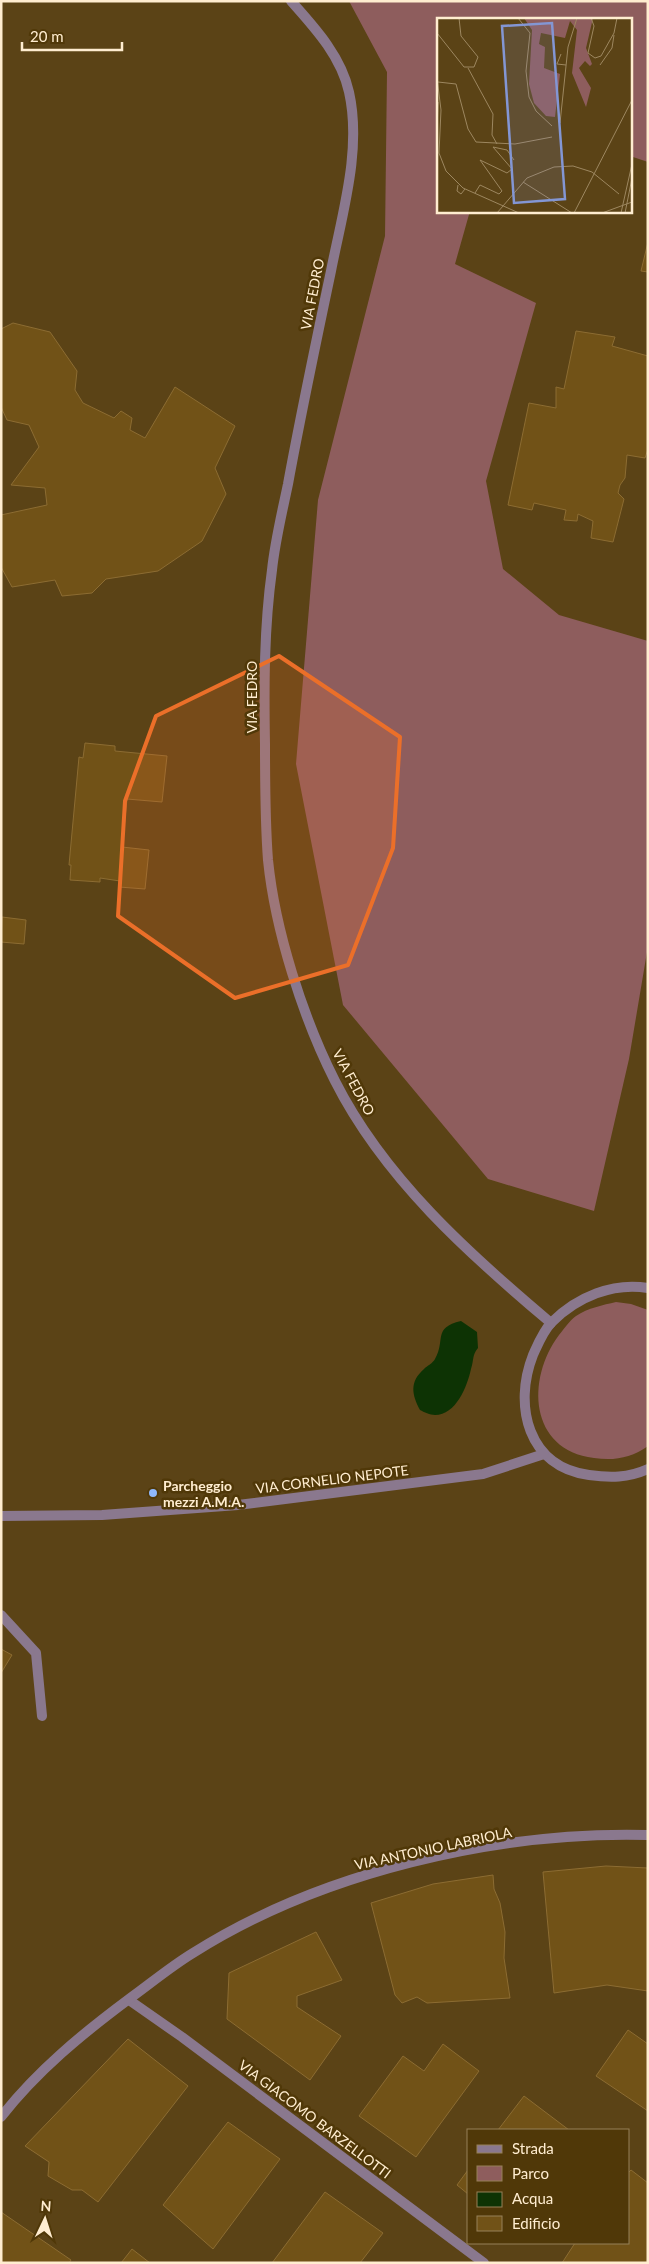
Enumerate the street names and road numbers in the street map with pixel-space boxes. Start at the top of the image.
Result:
street label: VIA FEDRO [297,257,327,331]
street label: VIA FEDRO [243,661,260,733]
street label: VIA FEDRO [329,1046,379,1118]
street label: VIA CORNELIO NEPOTE [254,1461,410,1497]
street label: VIA ANTONIO LABRIOLA [353,1823,514,1873]
street label: VIA GIACOMO BARZELLOTTI [235,2056,395,2182]

